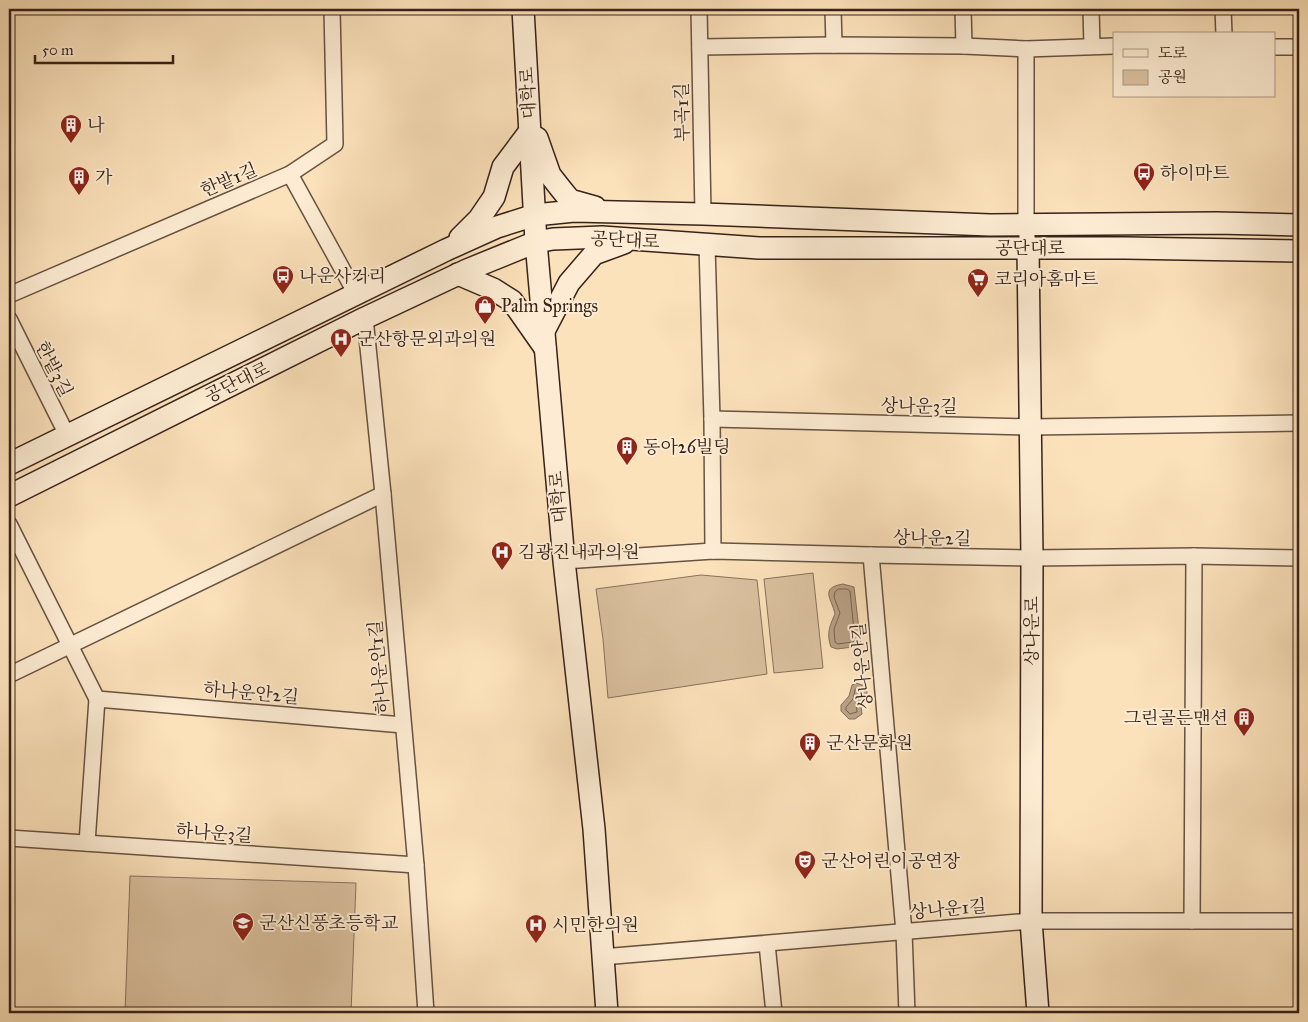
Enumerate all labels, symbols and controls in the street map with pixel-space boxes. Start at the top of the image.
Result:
scale bar [35,32,172,64]
legend [1113,32,1276,98]
text: 50 m [42,41,74,59]
text: 도로 [1158,44,1187,62]
street label: 대학로 [516,66,540,120]
text: 공원 [1158,68,1187,86]
street label: 부곡1길 [670,82,694,142]
building icon: 나 [59,113,83,144]
place label: 나 [87,114,105,136]
street label: 한밭1길 [197,158,261,202]
bus stop icon: 하이마트 [1132,161,1156,192]
place label: 하이마트 [1160,162,1230,184]
building icon: 가 [67,165,91,196]
place label: 가 [95,166,113,188]
street label: 공단대로 [590,227,660,253]
street label: 공단대로 [995,237,1065,259]
bus stop icon: 나운사거리 [271,264,295,295]
place label: 나운사거리 [299,265,386,287]
supermarket icon: 코리아홈마트 [966,267,990,298]
place label: 코리아홈마트 [994,268,1099,290]
shop icon: Palm Springs [473,294,497,325]
place label: Palm Springs [501,295,598,318]
hospital icon: 군산항문외과의원 [329,327,353,358]
place label: 군산항문외과의원 [357,328,496,350]
street label: 한밭3길 [31,338,77,400]
street label: 공단대로 [201,357,273,407]
street label: 상나운3길 [880,394,958,418]
building icon: 동아26빌딩 [615,435,639,466]
place label: 동아26빌딩 [643,436,731,458]
street label: 대학로 [545,470,571,524]
street label: 상나운2길 [893,526,971,550]
hospital icon: 김광진내과의원 [490,540,514,571]
place label: 김광진내과의원 [518,541,640,563]
street label: 상나운로 [1021,596,1043,666]
street label: 하나운안1길 [364,619,394,715]
street label: 상나운안길 [847,622,877,710]
street label: 하나운안2길 [202,678,300,708]
building icon: 그린골든맨션 [1232,706,1256,737]
place label: 그린골든맨션 [1124,707,1228,729]
building icon: 군산문화원 [798,731,822,762]
place label: 군산문화원 [826,732,913,754]
street label: 하나운3길 [175,819,253,847]
theatre icon: 군산어린이공연장 [793,849,817,880]
place label: 군산어린이공연장 [821,850,961,872]
street label: 상나운1길 [909,895,987,923]
school or university icon: 군산신풍초등학교 [231,911,255,942]
place label: 군산신풍초등학교 [259,912,399,934]
hospital icon: 시민한의원 [524,913,548,944]
place label: 시민한의원 [552,914,639,936]

